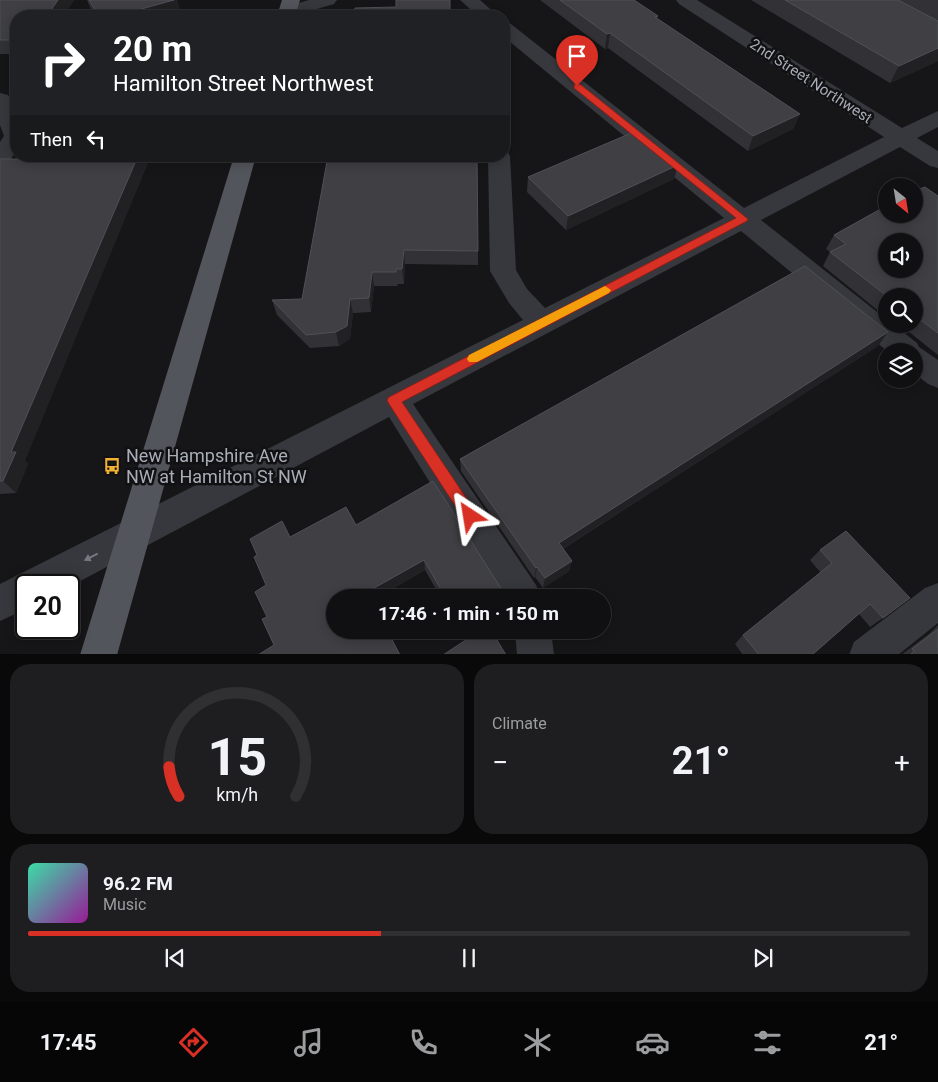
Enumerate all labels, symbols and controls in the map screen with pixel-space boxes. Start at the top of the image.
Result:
text: 20 m [113,29,192,70]
icon: right [30,30,95,95]
pin [556,35,598,86]
street label: 2nd Street Northwest [747,35,875,127]
icon: arrive [563,42,591,70]
text: Hamilton Street Northwest [113,71,374,96]
icon: left [82,125,110,153]
text: Then [30,128,72,151]
north arrow [878,178,922,222]
map controls [878,178,923,388]
button: sound [878,233,923,278]
button: search [878,288,923,333]
button: layers [878,343,923,388]
place label: New Hampshire Ave NW at Hamilton St NW [126,445,307,487]
bus stop icon: New Hampshire Ave NW at Hamilton St NW [102,456,122,476]
position arrow [443,489,495,541]
one-way arrow [84,553,98,561]
speed limit sign: 20 [15,574,80,639]
text: 17:46 · 1 min · 150 m [378,602,559,625]
text: Climate [492,714,547,733]
text: 15 [207,727,267,788]
text: 21° [672,739,730,783]
text: − [492,746,508,779]
text: + [894,746,910,779]
text: km/h [216,784,258,805]
text: 96.2 FM [103,872,173,895]
text: Music [103,895,146,914]
icon: previous [161,944,189,972]
icon: pause [455,944,483,972]
icon: next [749,944,777,972]
icon: directions [176,1025,211,1060]
icon: music [291,1025,326,1060]
icon: phone [406,1025,441,1060]
icon: climate [520,1025,555,1060]
icon: car [635,1025,670,1060]
icon: filters [750,1025,785,1060]
text: 17:45 [40,1030,97,1055]
text: 21° [864,1030,898,1055]

